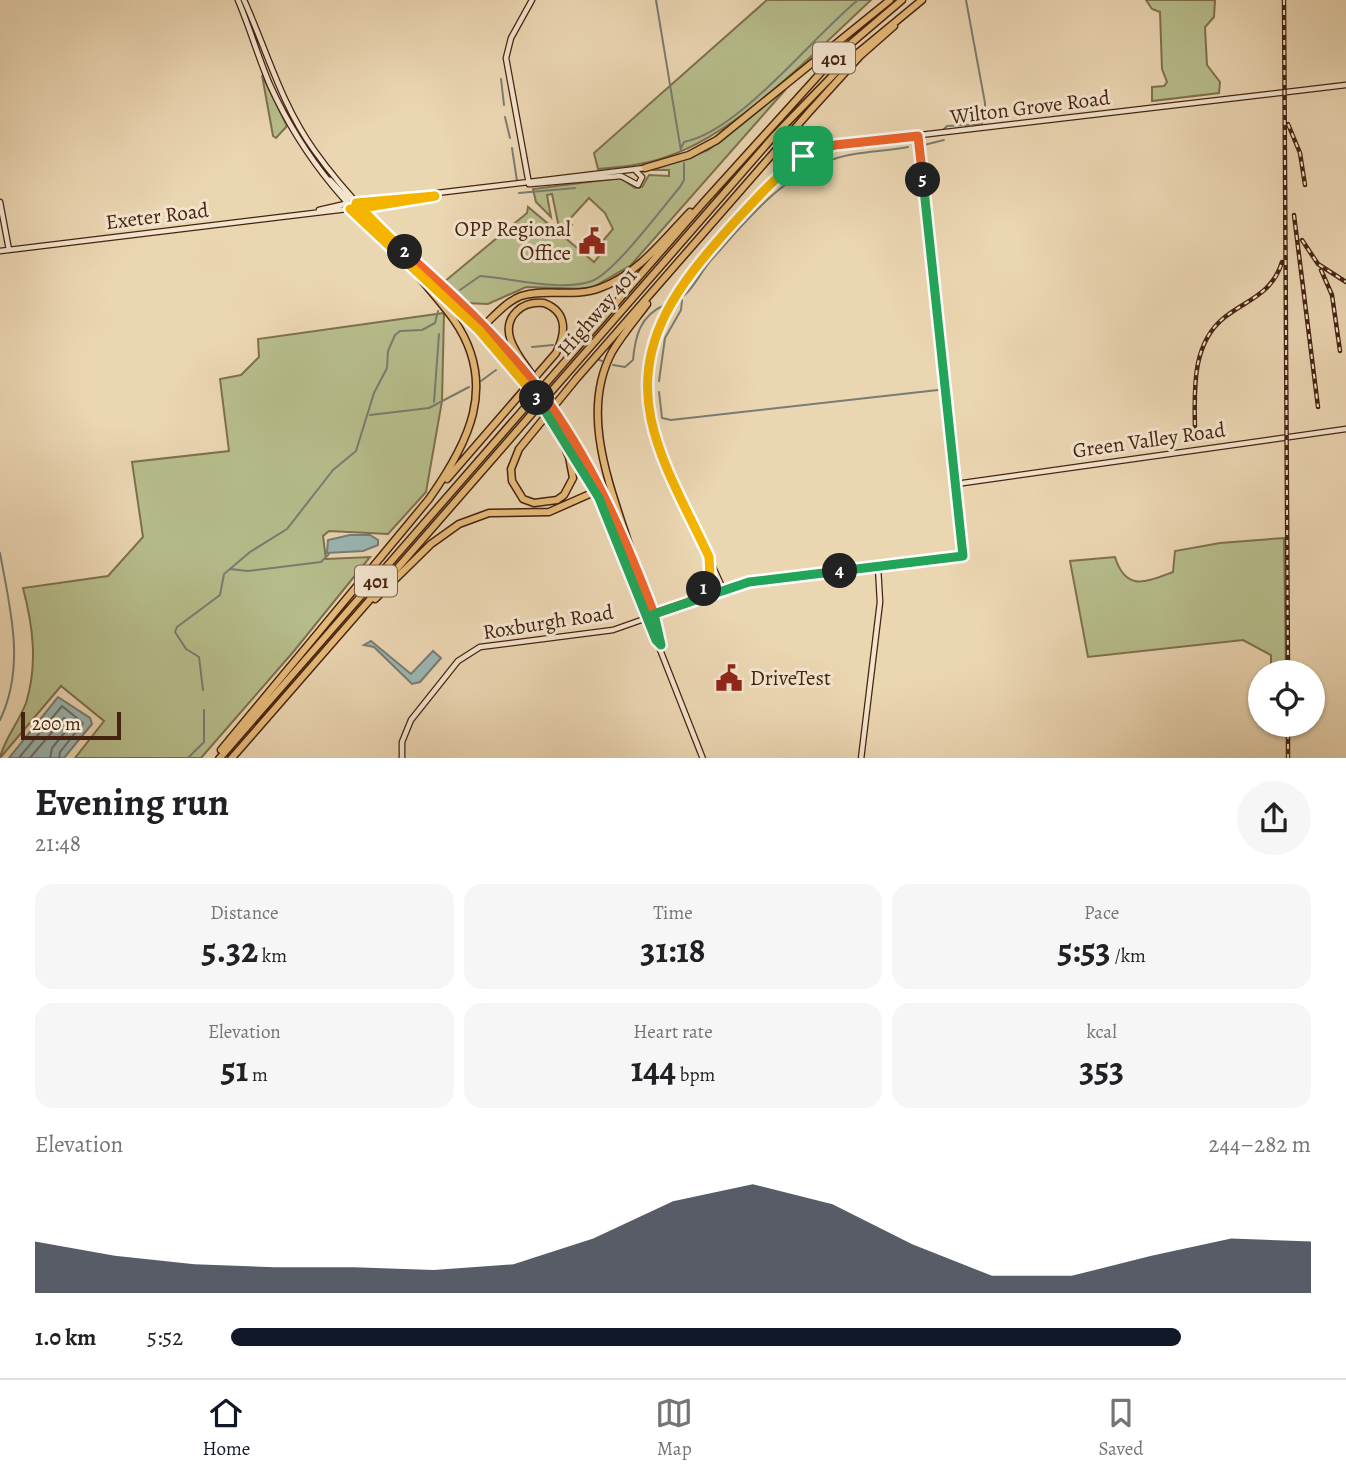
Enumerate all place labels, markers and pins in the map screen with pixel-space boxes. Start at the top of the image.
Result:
pin [773,126,833,186]
pin: 5 [906,162,940,198]
place label: OPP Regional Office [454,215,571,267]
public building icon: OPP Regional Office [577,226,607,256]
pin: 2 [388,234,422,270]
pin: 3 [520,380,554,416]
pin: 4 [822,554,858,588]
pin: 1 [686,572,722,606]
public building icon: DriveTest [714,663,744,693]
place label: DriveTest [750,664,831,692]

